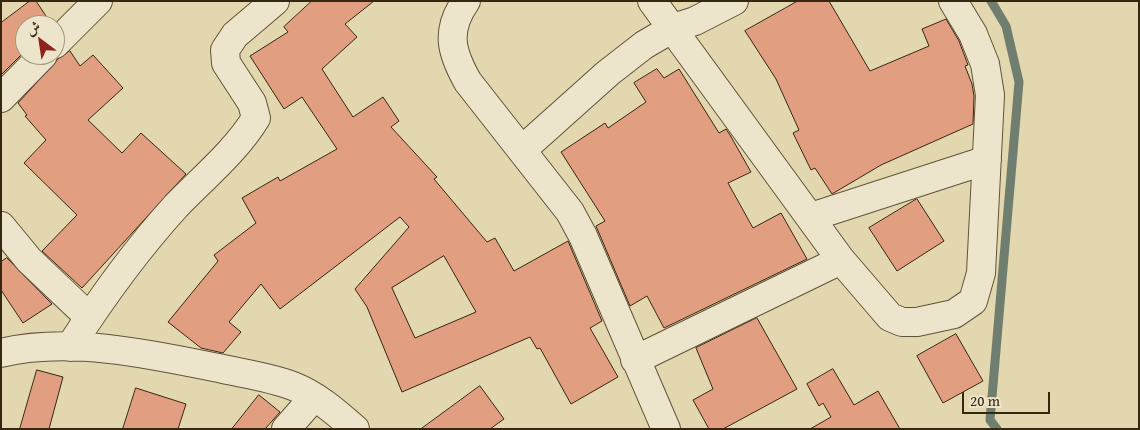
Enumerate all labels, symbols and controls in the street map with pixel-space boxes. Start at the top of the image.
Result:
north arrow [15,15,65,65]
text: ش [22,16,44,40]
scale bar [965,382,1052,414]
text: 20 m [970,390,1000,411]

